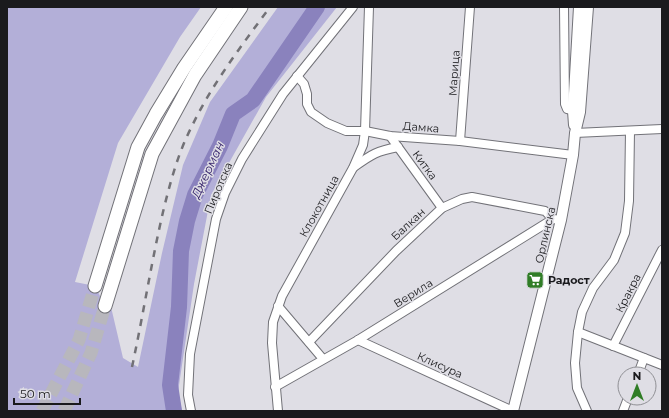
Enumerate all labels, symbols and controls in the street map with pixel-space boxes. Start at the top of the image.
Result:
street label: Марица [445,50,463,96]
street label: Дамка [402,118,440,136]
water label: Джерман [188,139,227,201]
street label: Китка [410,148,440,182]
street label: Пиротска [201,160,235,216]
street label: Клокотница [296,173,342,239]
street label: Балкан [388,205,428,243]
street label: Орлинска [532,205,558,265]
supermarket icon: Радост [525,270,545,290]
street label: Кракра [612,271,644,315]
place label: Радост [548,273,590,287]
street label: Верила [391,276,435,310]
street label: Клисура [415,349,465,381]
north arrow [617,366,657,406]
text: N [633,369,641,383]
scale bar [14,380,80,406]
text: 50 m [20,386,51,401]

